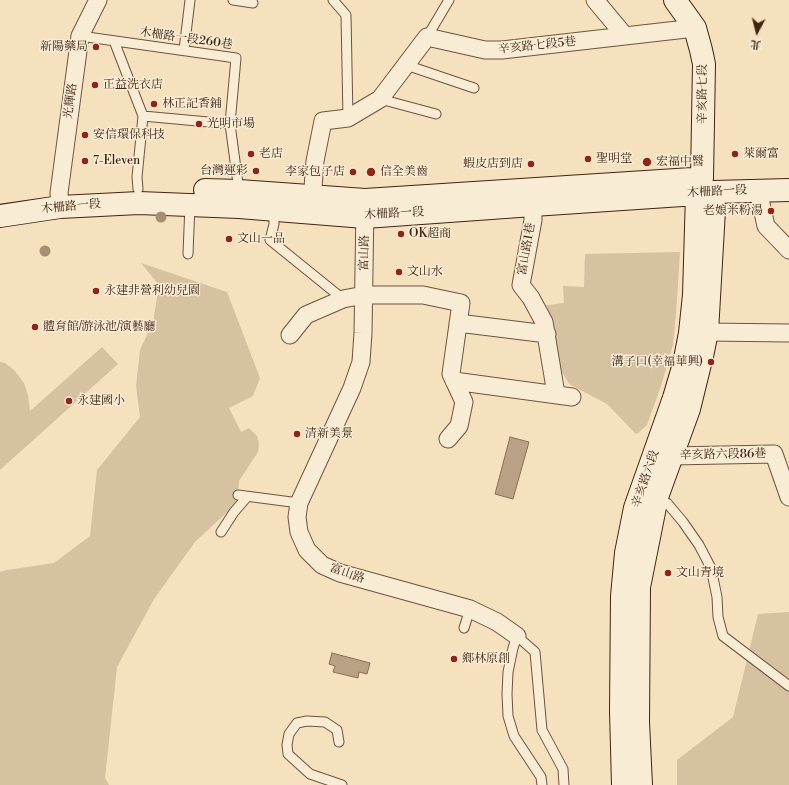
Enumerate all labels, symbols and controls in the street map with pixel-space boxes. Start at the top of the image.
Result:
north arrow [737,12,777,52]
street label: 木柵路一段260巷 [138,25,234,53]
street label: 辛亥路七段5巷 [497,35,577,57]
text: 北 [749,36,762,52]
place label: 新陽藥局 [40,40,88,54]
marker: 新陽藥局 [91,42,101,52]
street label: 辛亥路七段 [696,64,710,124]
place label: 正益洗衣店 [103,78,163,92]
marker: 正益洗衣店 [90,80,100,90]
street label: 光輝路 [61,82,81,120]
place label: 林正記香鋪 [162,97,222,111]
marker: 林正記香鋪 [149,99,159,109]
place label: 光明市場 [207,117,255,131]
marker: 光明市場 [194,119,204,129]
place label: 安信環保科技 [93,128,165,142]
marker: 安信環保科技 [80,130,90,140]
place label: 老店 [259,147,283,161]
place label: 萊爾富 [743,147,779,161]
marker: 老店 [246,149,256,159]
marker: 萊爾富 [730,149,740,159]
place label: 聖明堂 [596,152,632,166]
place label: 7-Eleven [93,154,140,168]
marker: 聖明堂 [583,154,593,164]
place label: 宏福中醫 [656,155,704,169]
marker: 7-Eleven [80,156,90,166]
marker: 宏福中醫 [641,156,653,168]
place label: 蝦皮店到店 [463,157,523,171]
marker: 蝦皮店到店 [526,159,536,169]
place label: 台灣運彩 [200,164,248,178]
place label: 李家包子店 [285,165,345,179]
place label: 信全美齒 [380,165,428,179]
marker: 台灣運彩 [251,166,261,176]
marker: 信全美齒 [365,166,377,178]
marker: 李家包子店 [348,167,358,177]
street label: 木柵路一段 [687,183,747,201]
street label: 木柵路一段 [40,197,102,217]
place label: 老娘米粉湯 [703,204,763,218]
street label: 木柵路一段 [364,205,424,223]
marker: 老娘米粉湯 [766,206,776,216]
street label: 富山路1巷 [515,222,539,276]
place label: OK超商 [409,227,451,241]
marker: OK超商 [396,229,406,239]
place label: 文山一品 [237,232,285,246]
marker: 文山一品 [224,234,234,244]
street label: 富山路 [357,235,373,271]
place label: 文山水 [407,265,443,279]
marker: 文山水 [394,267,404,277]
place label: 永建非營利幼兒園 [104,284,200,298]
marker: 永建非營利幼兒園 [91,286,101,296]
place label: 體育館/游泳池/演藝廳 [43,320,156,334]
marker: 體育館/游泳池/演藝廳 [30,322,40,332]
place label: 溝子口(幸福華興) [612,355,703,369]
marker: 溝子口(幸福華興) [706,357,716,367]
place label: 永建國小 [77,394,125,408]
marker: 永建國小 [64,396,74,406]
place label: 清新美景 [305,427,353,441]
marker: 清新美景 [292,429,302,439]
street label: 辛亥路六段86巷 [680,447,766,463]
street label: 辛亥路六段 [629,448,663,510]
street label: 富山路 [328,561,366,587]
place label: 文山青境 [676,566,724,580]
marker: 文山青境 [663,568,673,578]
place label: 鄉林原創 [462,652,510,666]
marker: 鄉林原創 [449,654,459,664]

